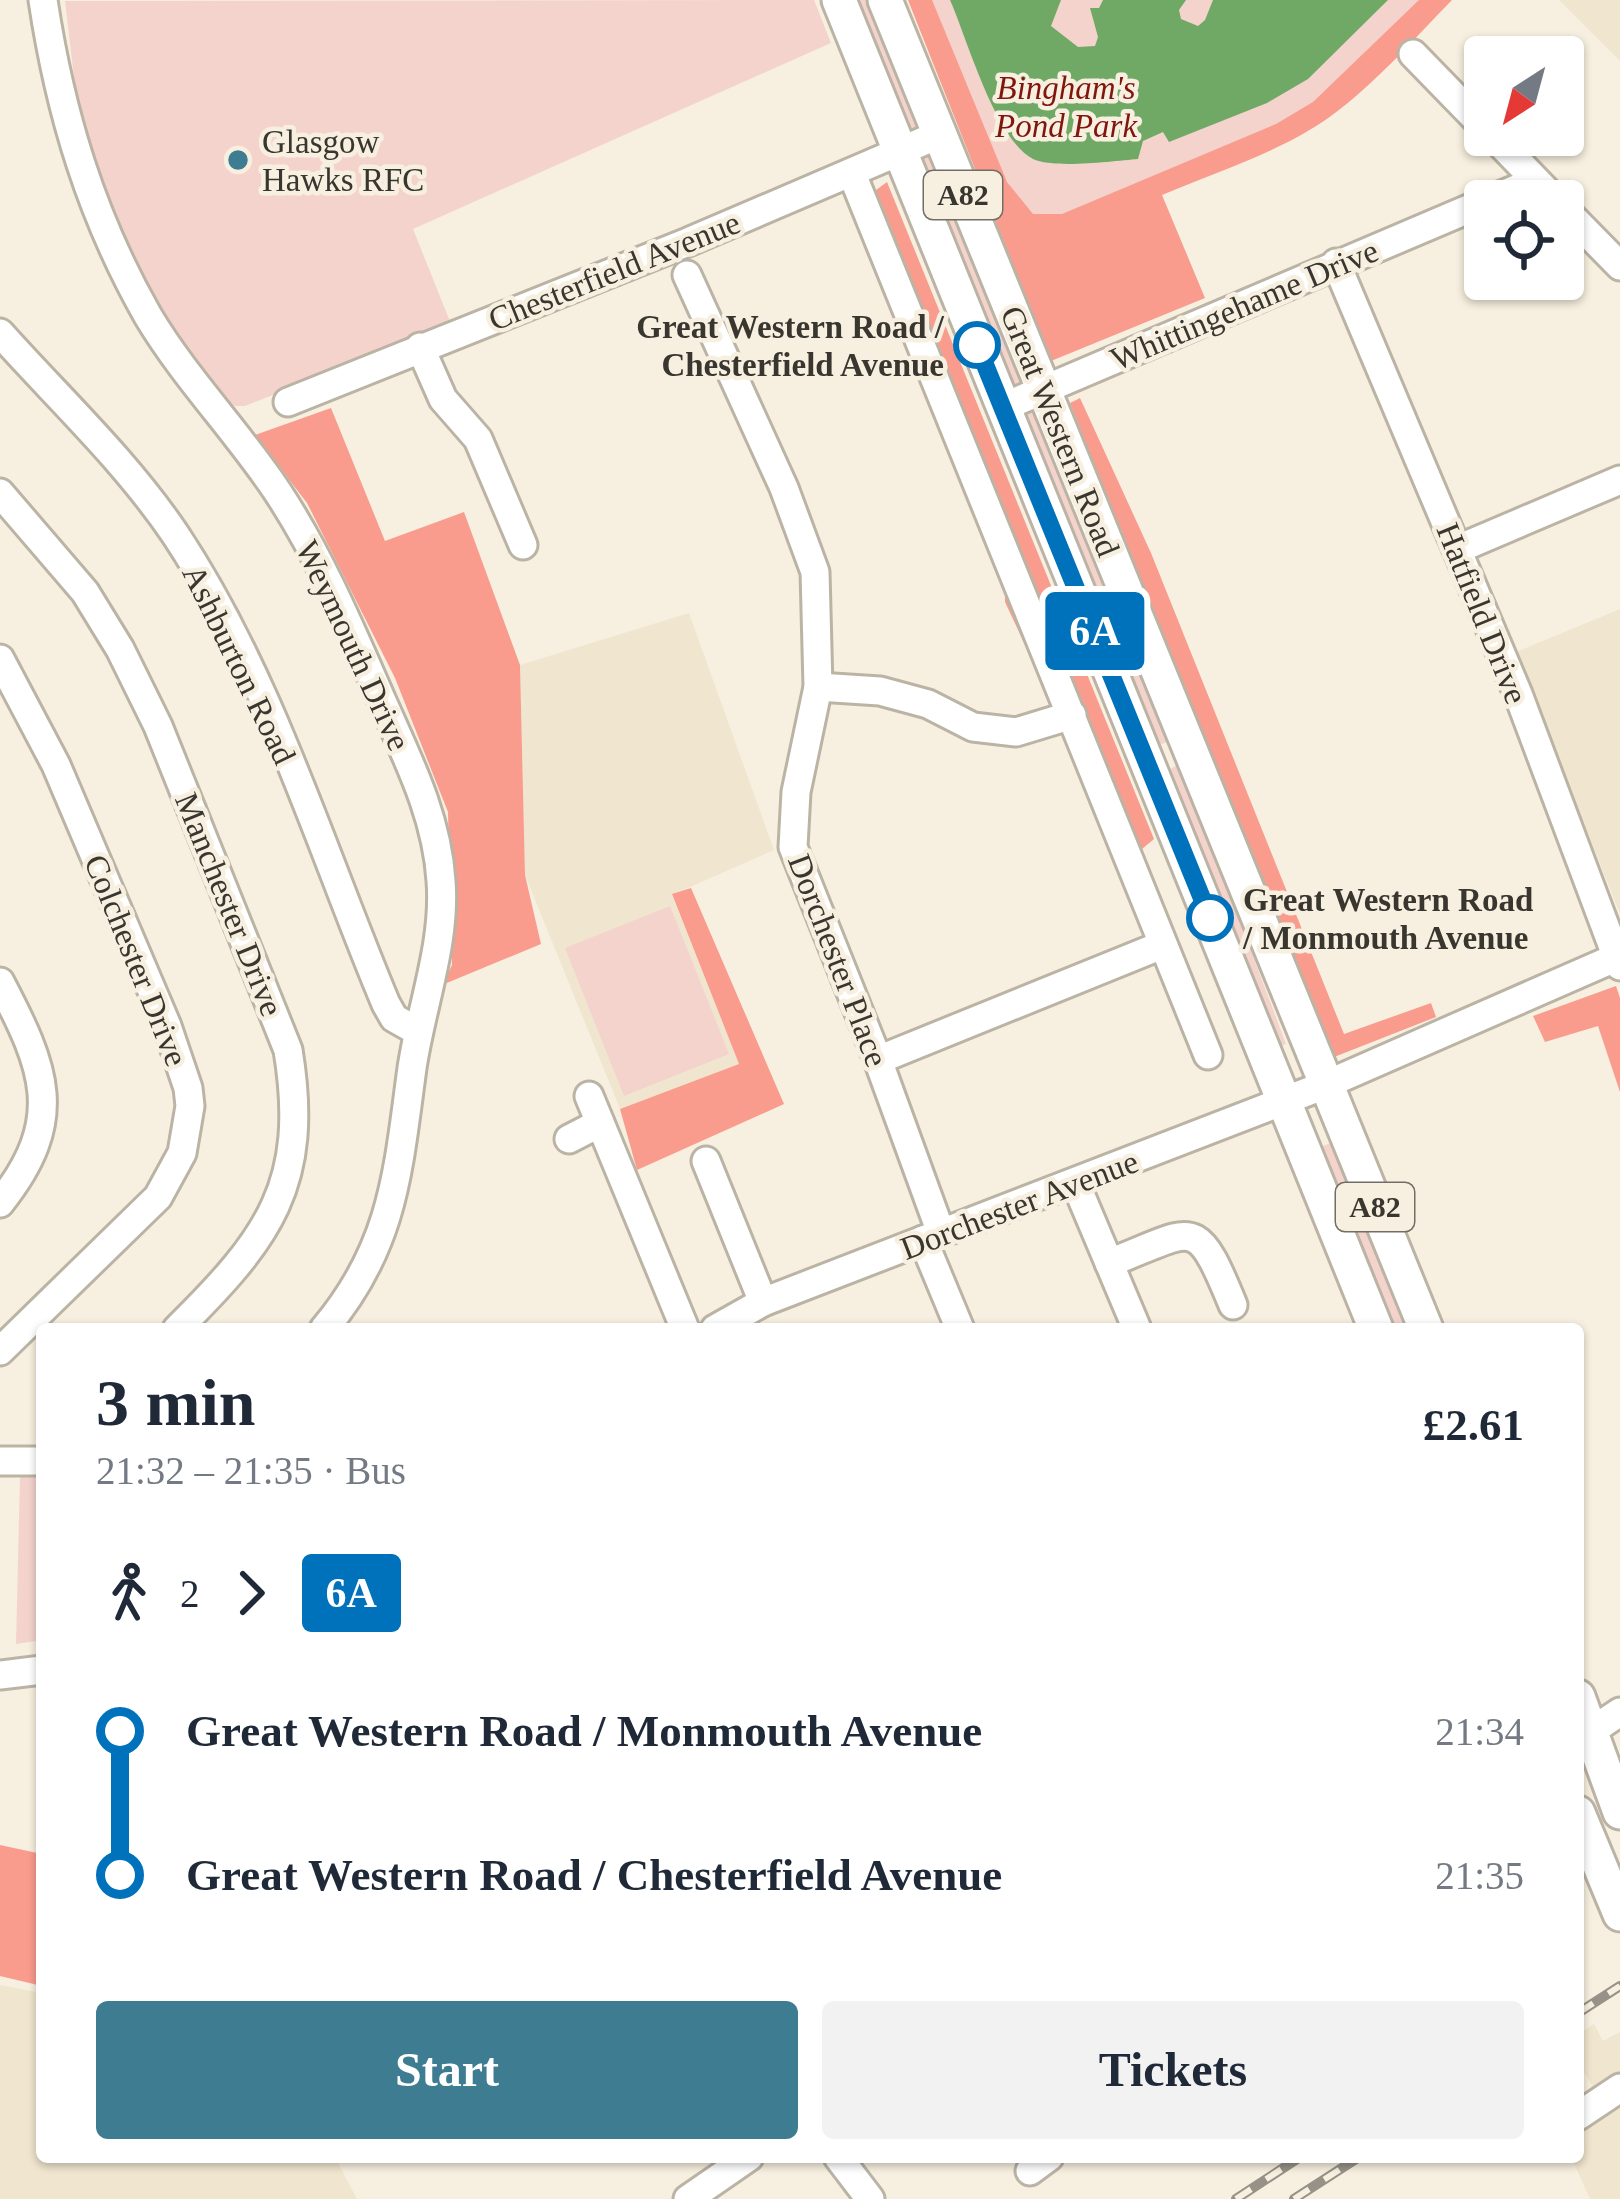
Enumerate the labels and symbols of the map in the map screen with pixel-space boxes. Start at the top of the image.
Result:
north arrow [1464,36,1584,156]
park label: Bingham's Pond Park [994,70,1138,144]
place label: Glasgow Hawks RFC [262,124,424,198]
marker: Glasgow Hawks RFC [225,147,251,173]
road number: A82 [924,171,1002,219]
street label: Chesterfield Avenue [483,204,745,338]
street label: Whittingehame Drive [1105,232,1383,378]
street label: Great Western Road [994,301,1127,562]
place label: Great Western Road / Chesterfield Avenue [636,309,945,383]
marker: Great Western Road / Chesterfield Avenue [955,323,999,367]
street label: Hatfield Drive [1430,518,1535,709]
street label: Weymouth Drive [289,535,417,756]
street label: Ashburton Road [175,559,303,770]
line badge: 6A [1041,592,1149,670]
street label: Manchester Drive [168,788,290,1021]
street label: Dorchester Place [781,849,895,1072]
street label: Colchester Drive [77,850,195,1071]
place label: Great Western Road / Monmouth Avenue [1242,882,1533,956]
marker: Great Western Road / Monmouth Avenue [1188,896,1232,940]
street label: Dorchester Avenue [896,1143,1143,1267]
road number: A82 [1336,1183,1414,1231]

